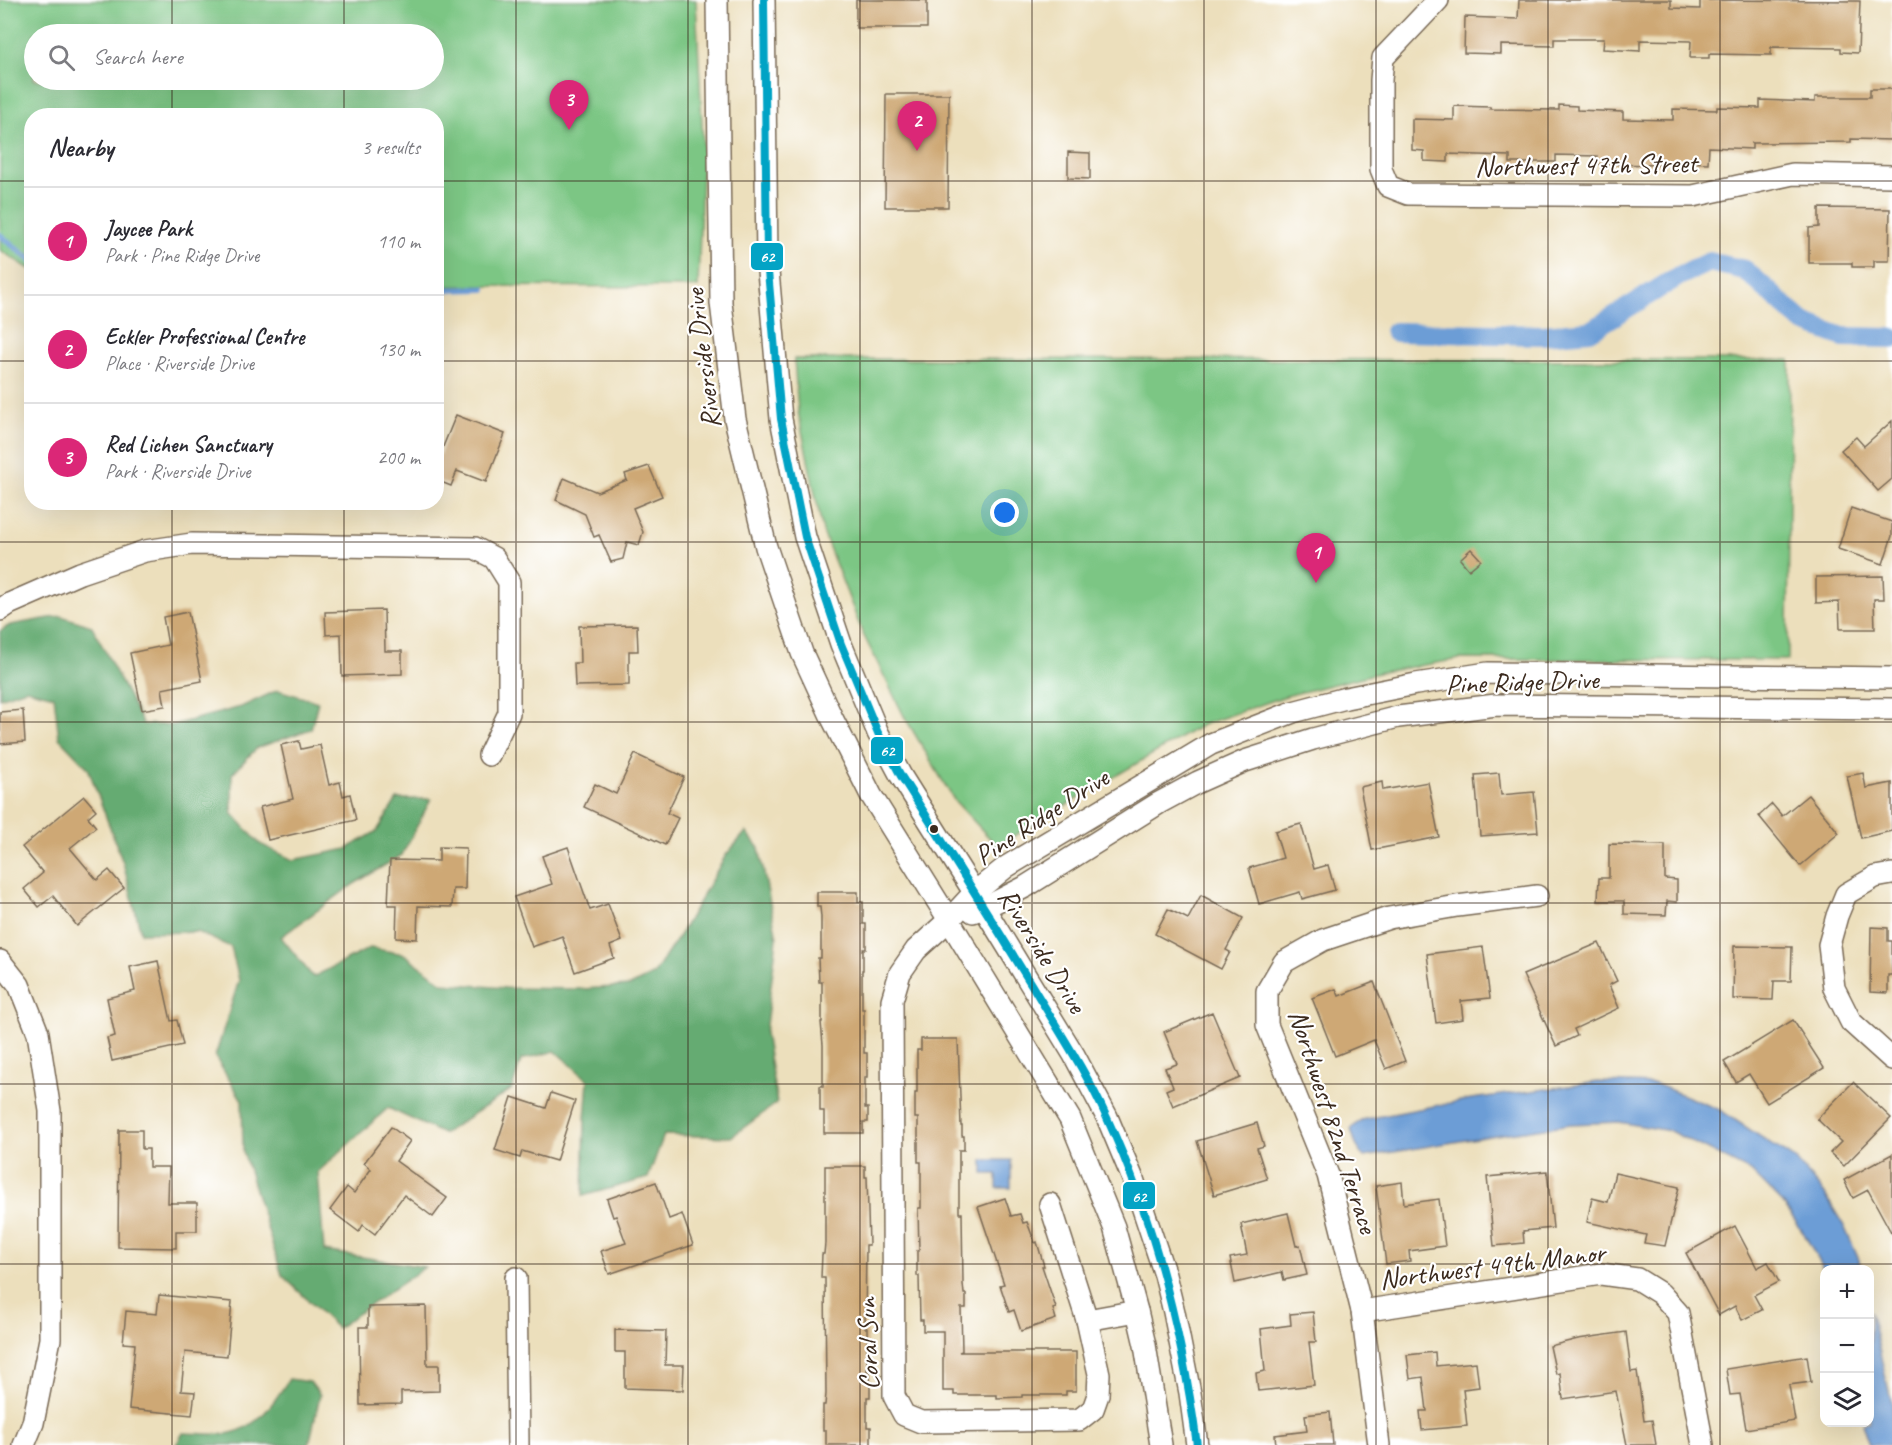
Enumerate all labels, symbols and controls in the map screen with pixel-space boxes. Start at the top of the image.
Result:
search box [24,24,444,90]
icon: search [45,41,78,74]
text: Search here [93,43,183,71]
pin: 3 [550,80,588,130]
pin: 2 [898,102,936,151]
text: Nearby [48,131,113,164]
text: 3 results [361,135,420,160]
street label: Northwest 47th Street [1475,145,1700,184]
text: Jaycee Park [105,215,192,243]
text: 1 [63,229,72,254]
text: 110 m [377,229,420,254]
line badge: 62 [750,242,784,271]
text: Park · Pine Ridge Drive [105,243,259,268]
text: 62 [760,247,776,267]
street label: Riverside Drive [676,285,728,431]
text: Eckler Professional Centre [105,323,304,351]
text: 2 [63,337,72,362]
text: 130 m [377,337,420,362]
text: Place · Riverside Drive [105,351,254,376]
text: Red Lichen Sanctuary [105,431,272,459]
text: 3 [63,445,72,470]
text: 200 m [377,445,420,470]
text: Park · Riverside Drive [105,459,251,484]
your location [990,498,1019,527]
pin: 1 [1296,534,1336,583]
street label: Pine Ridge Drive [1445,661,1601,702]
line badge: 62 [870,736,904,765]
text: 62 [880,741,896,761]
street label: Pine Ridge Drive [968,759,1116,873]
unlabelled marker [928,823,940,835]
street label: Riverside Drive [990,881,1096,1021]
street label: Northwest 82nd Terrace [1281,1005,1387,1239]
line badge: 62 [1122,1181,1156,1210]
text: 62 [1132,1187,1148,1207]
street label: Northwest 49th Manor [1377,1234,1610,1297]
map controls [1820,1265,1874,1427]
button: + [1820,1265,1874,1319]
street label: Coral Sun [848,1296,887,1391]
button: − [1820,1319,1874,1373]
button: layers [1820,1373,1874,1427]

